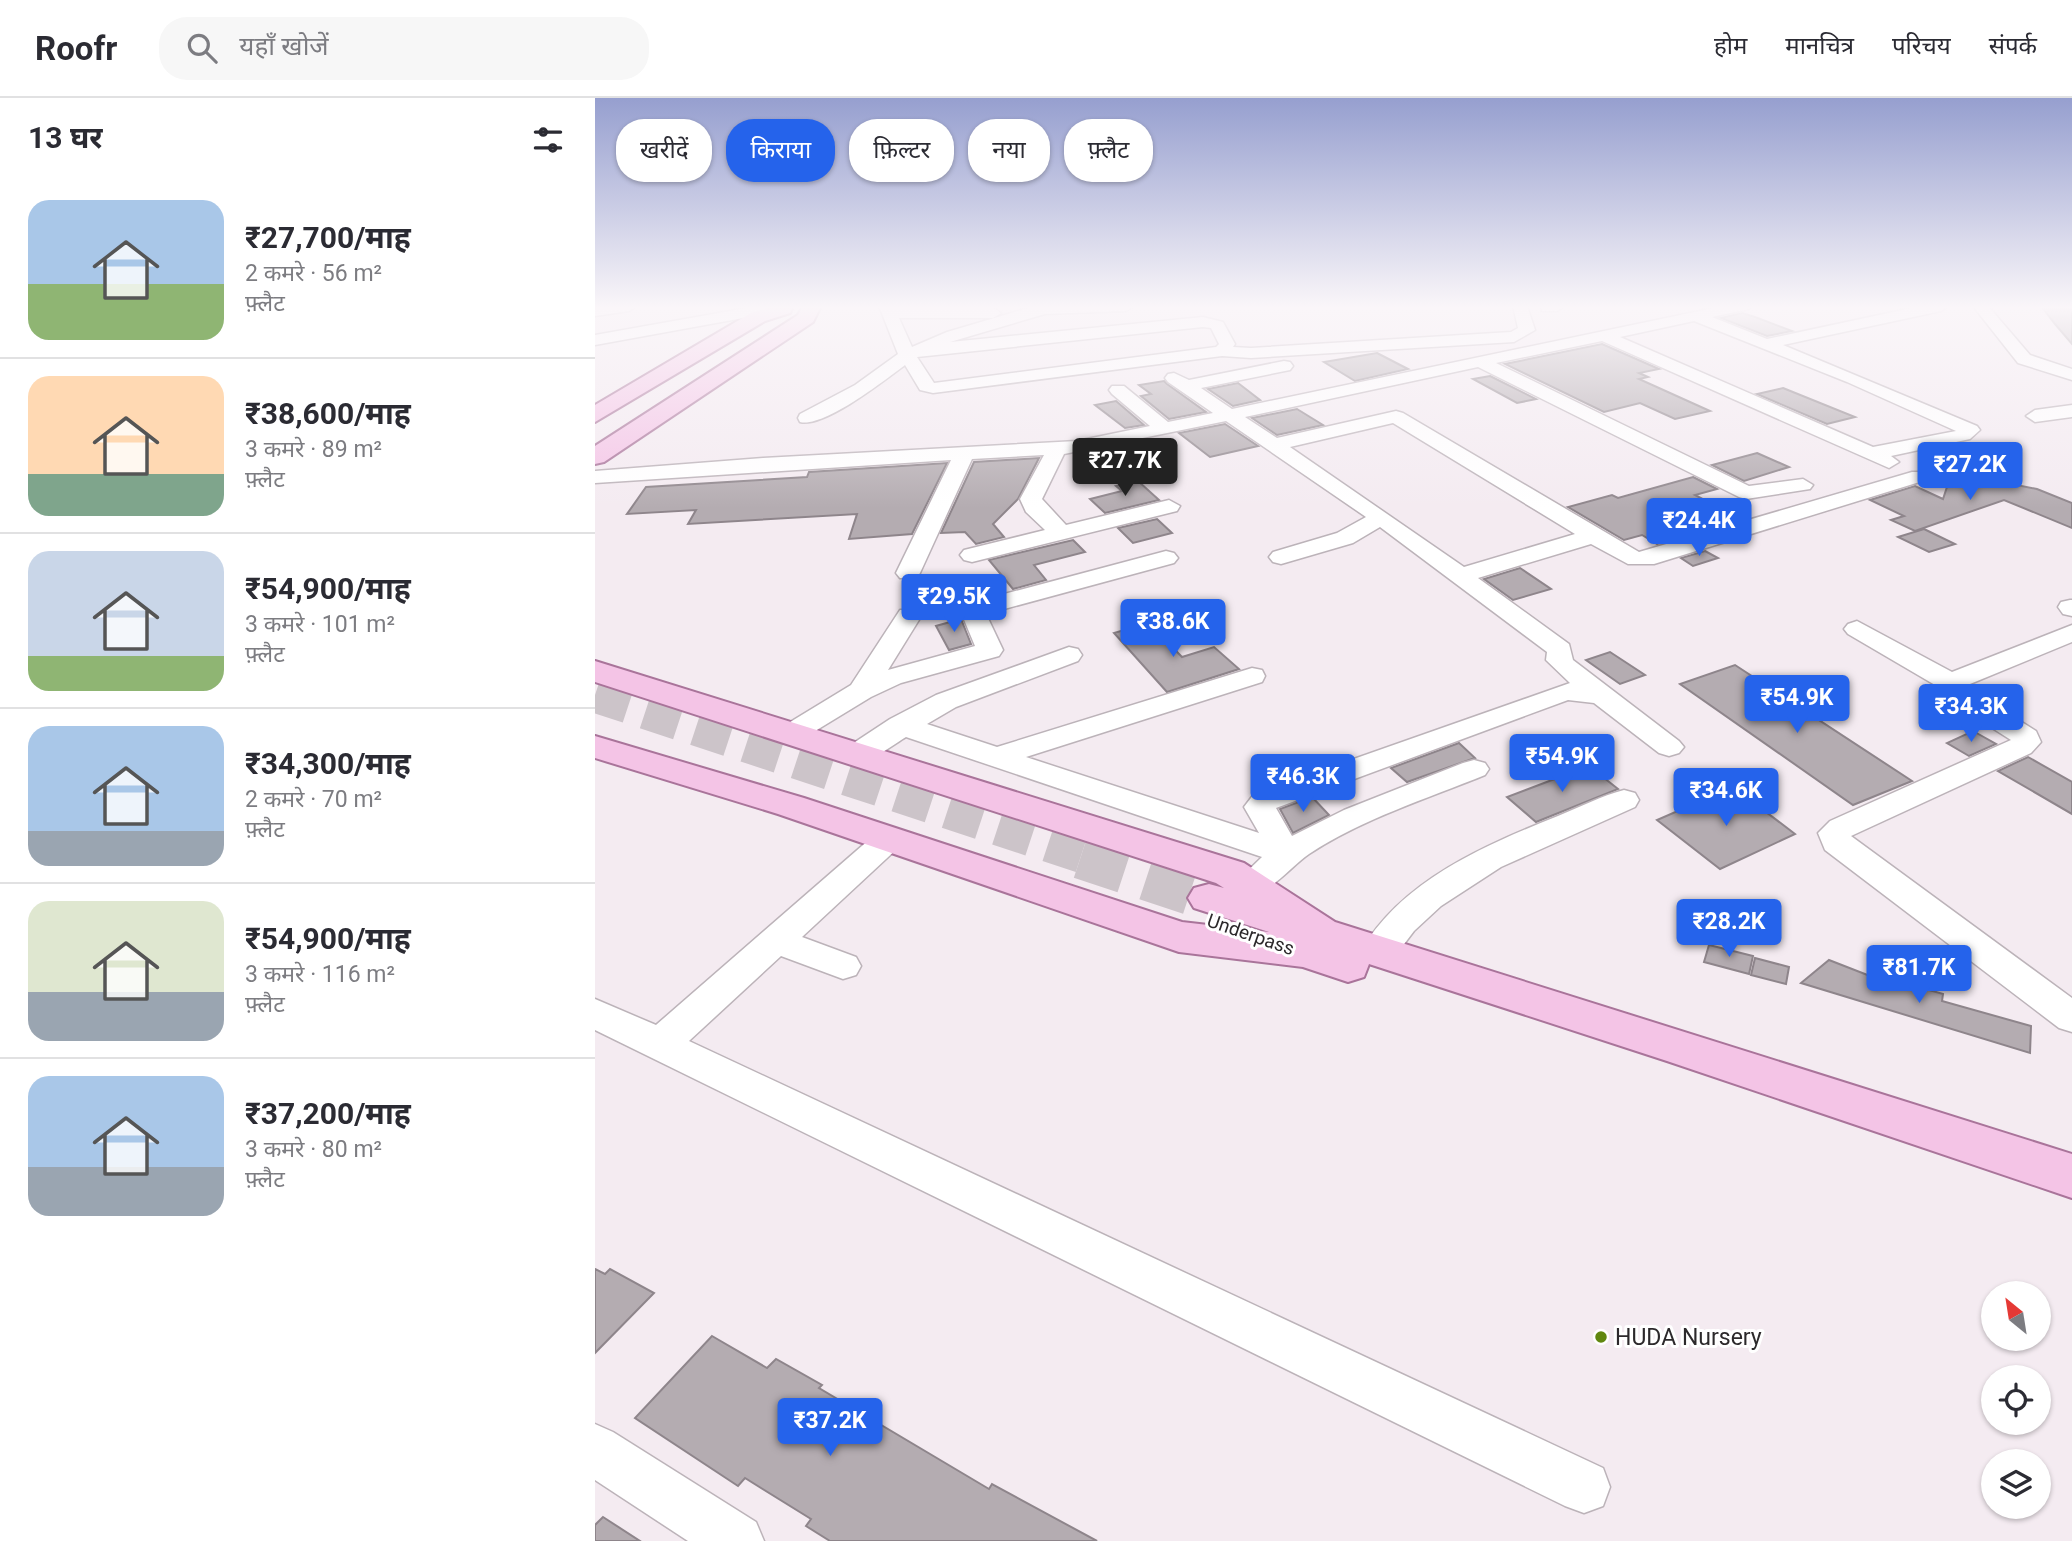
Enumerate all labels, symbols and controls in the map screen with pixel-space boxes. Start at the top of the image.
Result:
search box [159,17,649,80]
text: Roofr [35,29,117,68]
icon: search [183,29,221,67]
text: यहाँ खोजें [239,31,329,61]
text: होम [1714,32,1747,60]
text: मानचित्र [1785,32,1854,60]
text: परिचय [1892,32,1951,60]
text: संपर्क [1989,32,2037,60]
chip: खरीदें [616,119,712,182]
chip: किराया [726,119,835,182]
chip: फ़िल्टर [849,119,954,182]
chip: नया [968,119,1050,182]
chip: फ़्लैट [1064,119,1153,182]
text: 13 घर [28,120,103,155]
icon: filters [529,121,567,159]
text: ₹27,700/माह [245,220,411,255]
icon: home [84,228,168,312]
text: 2 कमरे · 56 m² [245,260,382,287]
text: फ़्लैट [245,290,285,317]
text: ₹38,600/माह [245,396,411,431]
icon: home [84,404,168,488]
text: 3 कमरे · 89 m² [245,436,382,463]
pin: ₹27.7K [1068,438,1182,498]
pin: ₹27.2K [1913,442,2027,502]
text: ₹27.7K [1089,447,1161,474]
text: ₹27.2K [1934,451,2006,478]
text: फ़्लैट [245,466,285,493]
pin: ₹24.4K [1642,498,1756,558]
text: ₹24.4K [1663,507,1735,534]
text: ₹54,900/माह [245,571,411,606]
pin: ₹29.5K [897,574,1011,634]
icon: home [84,579,168,663]
text: ₹29.5K [918,583,990,610]
pin: ₹38.6K [1116,600,1230,659]
text: ₹38.6K [1137,608,1209,635]
text: 3 कमरे · 101 m² [245,611,395,638]
text: फ़्लैट [245,641,285,668]
pin: ₹54.9K [1740,676,1854,735]
text: ₹54.9K [1761,684,1833,711]
pin: ₹34.3K [1914,684,2028,744]
text: ₹34.3K [1935,693,2007,720]
pin: ₹54.9K [1505,734,1619,794]
text: ₹54.9K [1526,743,1598,770]
text: ₹34,300/माह [245,746,411,781]
icon: home [84,754,168,838]
pin: ₹46.3K [1246,754,1360,814]
text: ₹46.3K [1267,763,1339,790]
pin: ₹34.6K [1669,768,1783,828]
text: ₹34.6K [1690,777,1762,804]
text: 2 कमरे · 70 m² [245,786,382,813]
text: फ़्लैट [245,816,285,843]
pin: ₹28.2K [1672,900,1786,959]
text: ₹28.2K [1693,908,1765,935]
street label: Underpass [1204,909,1297,960]
text: ₹54,900/माह [245,921,411,956]
icon: home [84,929,168,1013]
pin: ₹81.7K [1862,946,1976,1005]
text: ₹81.7K [1883,954,1955,981]
text: 3 कमरे · 116 m² [245,961,395,988]
text: फ़्लैट [245,991,285,1018]
text: ₹37,200/माह [245,1096,411,1131]
icon: home [84,1104,168,1188]
text: 3 कमरे · 80 m² [245,1136,382,1163]
text: फ़्लैट [245,1166,285,1193]
north arrow [1981,1281,2051,1351]
map controls [1981,1281,2051,1519]
place label: HUDA Nursery [1615,1324,1762,1351]
marker: HUDA Nursery [1593,1329,1609,1345]
button: locate [1981,1365,2051,1435]
pin: ₹37.2K [773,1398,887,1458]
text: ₹37.2K [794,1407,866,1434]
button: layers [1981,1449,2051,1519]

